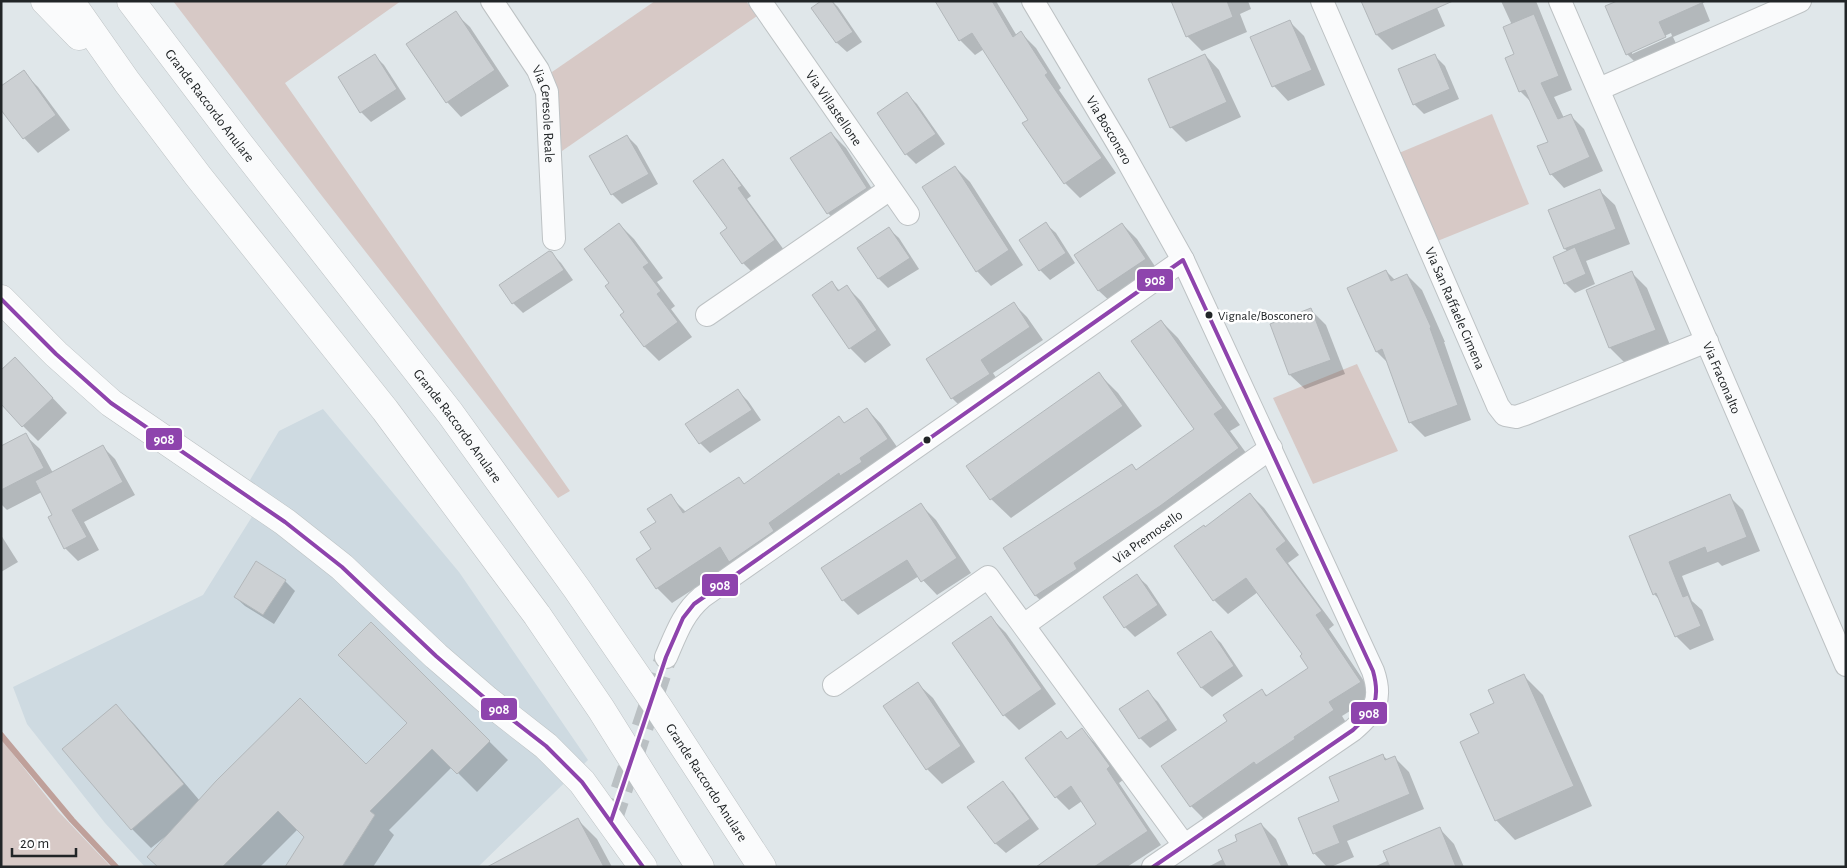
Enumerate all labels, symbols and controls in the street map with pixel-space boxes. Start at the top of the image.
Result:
street label: Grande Raccordo Anulare [162,47,257,165]
street label: Via Ceresole Reale [529,63,556,163]
street label: Via Villastellone [802,68,864,148]
street label: Via Bosconero [1083,94,1134,167]
street label: Via San Raffaele Cimena [1422,245,1487,372]
line badge: 908 [1136,268,1174,292]
text: 908 [1145,274,1166,288]
marker: Vignale/Bosconero [1204,310,1214,320]
place label: Vignale/Bosconero [1218,310,1313,323]
street label: Via Fraconalto [1700,340,1743,416]
street label: Grande Raccordo Anulare [410,367,504,486]
line badge: 908 [145,427,183,451]
text: 908 [154,433,175,447]
unlabelled marker [922,435,932,445]
street label: Via Premosello [1111,508,1186,567]
line badge: 908 [701,573,739,597]
text: 908 [710,579,731,593]
line badge: 908 [480,697,518,721]
line badge: 908 [1350,701,1388,725]
text: 908 [489,703,510,717]
text: 908 [1359,707,1380,721]
street label: Grande Raccordo Anulare [663,721,749,844]
scale bar [12,826,76,858]
text: 20 m [20,836,49,851]

